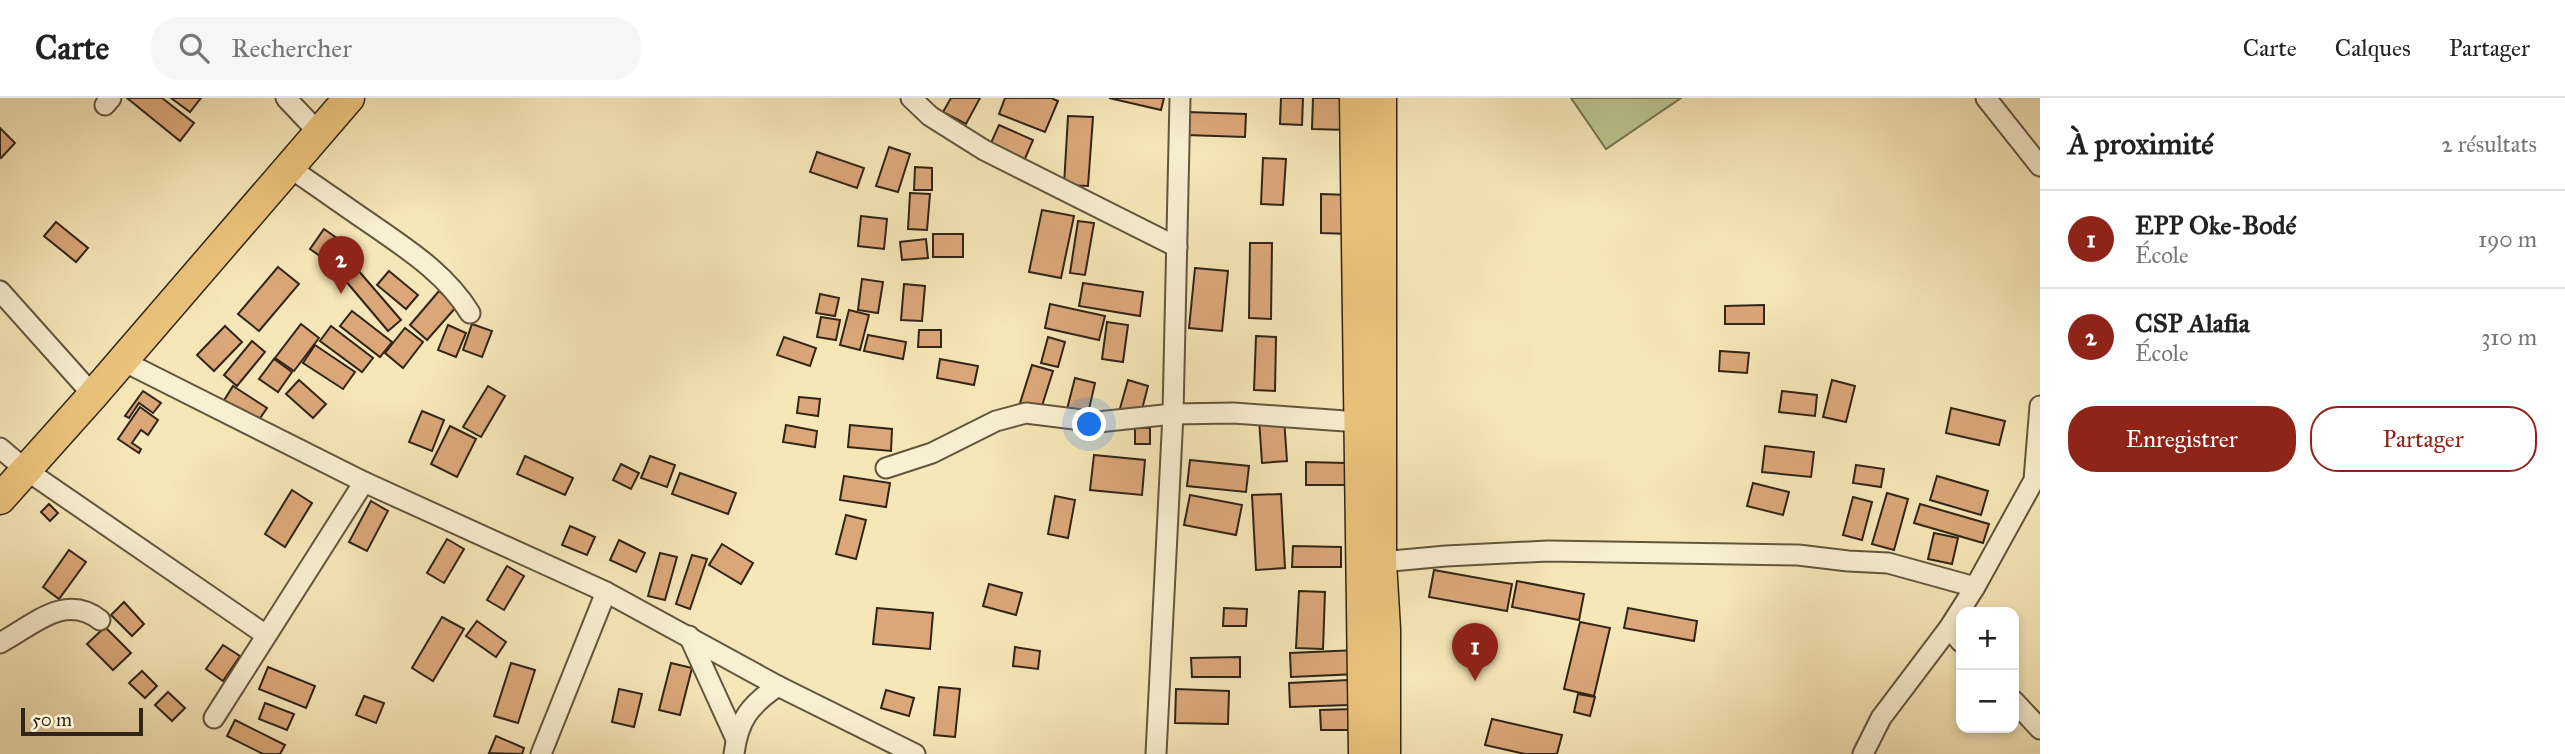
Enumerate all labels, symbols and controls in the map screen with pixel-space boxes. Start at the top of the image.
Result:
search box [151,17,641,80]
text: Carte [35,28,109,68]
icon: search [175,29,213,67]
text: Rechercher [231,32,352,64]
text: Carte [2243,33,2297,63]
text: Calques [2335,33,2411,63]
text: Partager [2449,33,2530,63]
text: À proximité [2068,126,2214,162]
text: 2 résultats [2441,130,2537,158]
text: EPP Oke-Bodé [2135,209,2296,241]
text: 1 [2086,225,2096,253]
text: 190 m [2478,225,2537,253]
pin: 2 [318,236,364,294]
text: École [2135,241,2189,269]
text: CSP Alafia [2135,307,2250,339]
text: 2 [2085,323,2097,351]
text: 310 m [2481,323,2537,351]
text: École [2135,339,2189,367]
button: Enregistrer [2068,406,2296,472]
button: Partager [2310,406,2537,472]
your location [1072,407,1106,441]
map controls [1956,607,2019,733]
button: + [1956,607,2019,670]
pin: 1 [1452,623,1498,681]
button: − [1956,670,2019,733]
scale bar [21,705,144,737]
text: 50 m [32,708,72,731]

